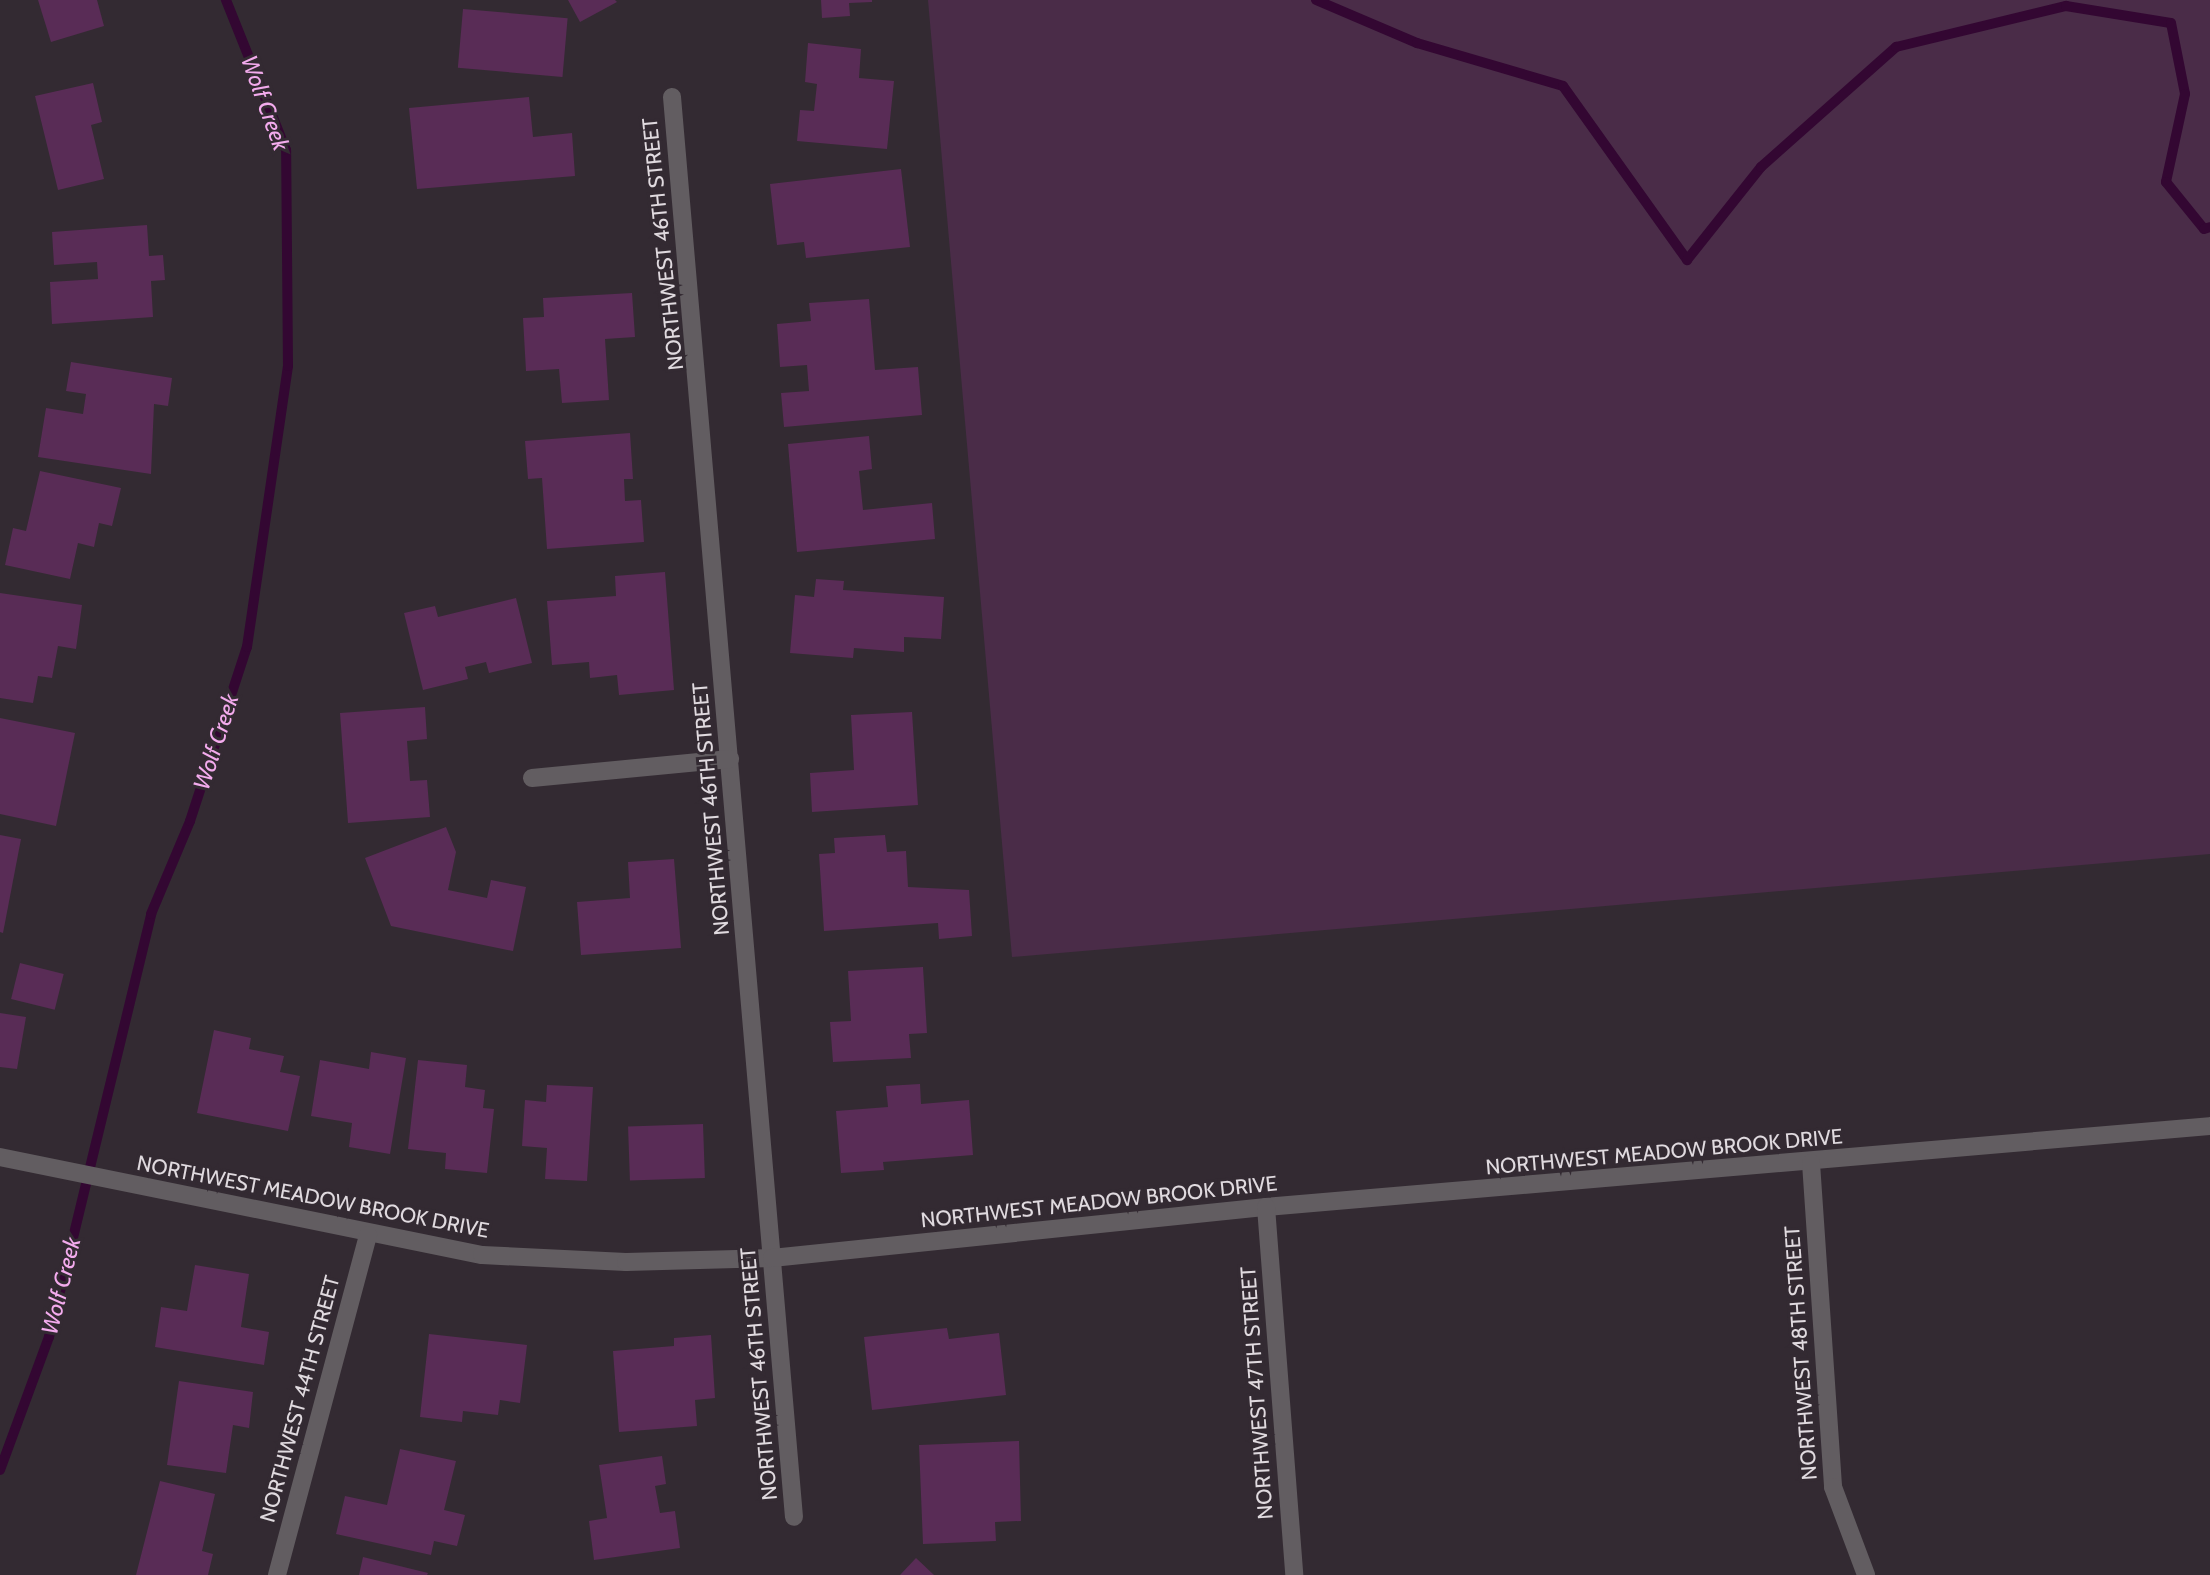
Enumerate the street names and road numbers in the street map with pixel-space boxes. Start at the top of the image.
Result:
street label: NORTHWEST 46TH STREET [637,116,689,372]
street label: NORTHWEST 46TH STREET [687,681,735,937]
street label: NORTHWEST MEADOW BROOK DRIVE [1484,1124,1844,1180]
street label: NORTHWEST MEADOW BROOK DRIVE [135,1150,491,1244]
street label: NORTHWEST MEADOW BROOK DRIVE [920,1171,1278,1233]
street label: NORTHWEST 48TH STREET [1780,1225,1822,1481]
street label: NORTHWEST 46TH STREET [735,1246,783,1502]
street label: NORTHWEST 47TH STREET [1236,1266,1278,1520]
street label: NORTHWEST 44TH STREET [255,1273,345,1525]

